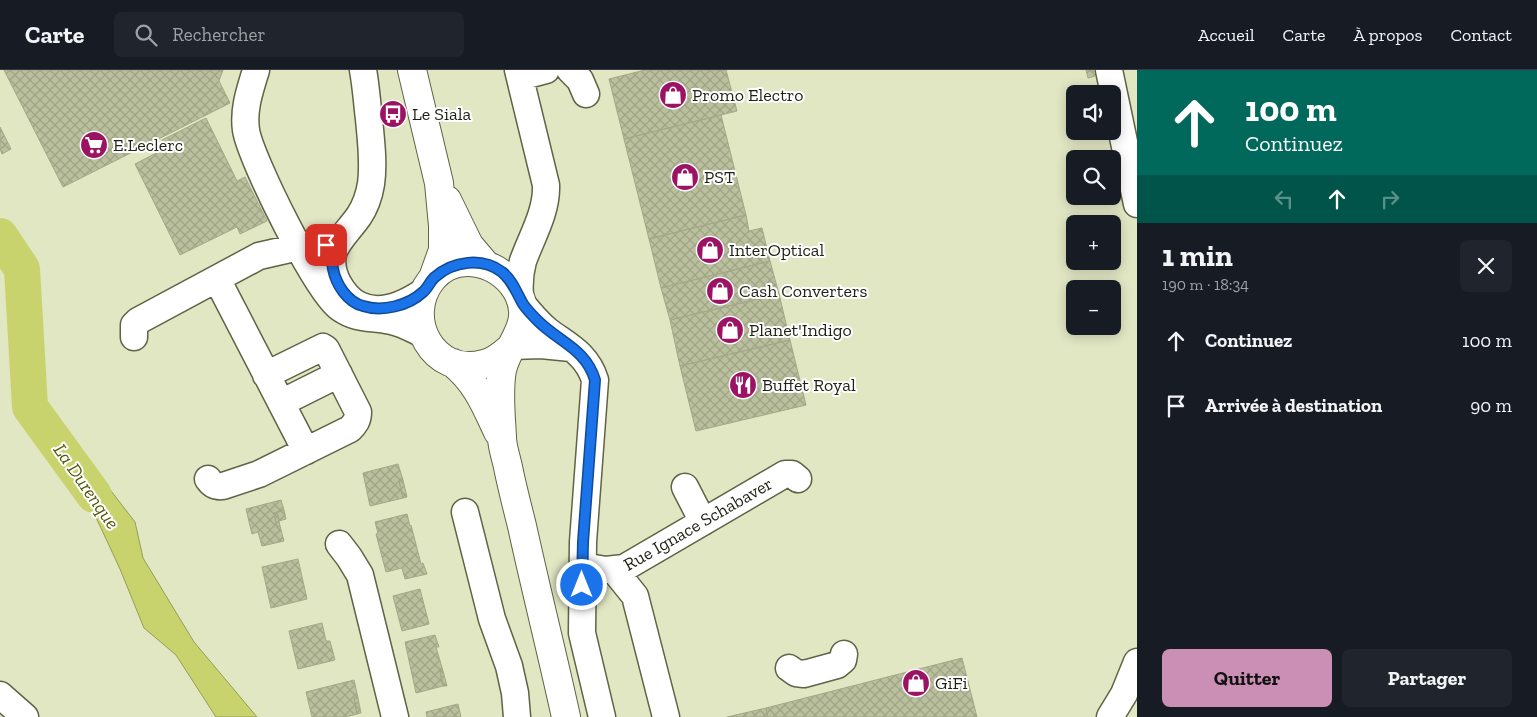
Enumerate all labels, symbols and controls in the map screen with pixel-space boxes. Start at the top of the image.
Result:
search box [114,12,464,57]
text: Carte [25,20,84,49]
icon: search [132,21,160,49]
text: Rechercher [172,23,265,46]
text: Accueil [1198,24,1255,46]
text: Carte [1283,24,1326,46]
text: À propos [1354,24,1422,46]
text: Contact [1450,24,1512,46]
shop icon: Promo Electro [658,80,688,110]
place label: Promo Electro [692,84,804,106]
map controls [1066,85,1121,335]
button: sound [1066,85,1121,140]
text: 100 m [1245,88,1337,130]
icon: ahead [1162,90,1227,155]
bus stop icon: Le Siala [378,99,408,129]
place label: Le Siala [412,103,471,125]
supermarket icon: E.Leclerc [79,130,109,160]
text: Continuez [1245,130,1343,157]
place label: E.Leclerc [113,134,183,156]
button: search [1066,150,1121,205]
shop icon: PST [670,162,700,192]
place label: PST [704,166,735,188]
icon: left [1270,185,1298,213]
icon: ahead [1323,185,1351,213]
icon: right [1376,185,1404,213]
button: + [1066,215,1121,270]
pin [305,224,347,266]
icon: arrive [312,231,340,259]
shop icon: InterOptical [695,235,725,265]
text: 1 min [1162,238,1233,274]
place label: InterOptical [729,239,825,261]
button: close [1460,240,1512,292]
text: 190 m · 18:34 [1162,275,1249,294]
shop icon: Cash Converters [705,276,735,306]
place label: Cash Converters [739,280,868,302]
button: − [1066,280,1121,335]
shop icon: Planet'Indigo [715,315,745,345]
place label: Planet'Indigo [749,319,852,341]
icon: ahead [1162,327,1190,355]
text: Continuez [1205,329,1292,352]
text: 100 m [1462,329,1512,352]
restaurant icon: Buffet Royal [728,370,758,400]
place label: Buffet Royal [762,374,856,396]
icon: arrive [1162,392,1190,420]
text: Arrivée à destination [1205,394,1382,417]
text: 90 m [1470,394,1512,417]
water label: La Durenque [49,439,124,534]
street label: Rue Ignace Schabaver [620,472,776,576]
position arrow [555,558,607,610]
button: Quitter [1162,649,1332,707]
button: Partager [1342,649,1512,707]
shop icon: GiFi [901,668,931,698]
place label: GiFi [935,672,968,694]

